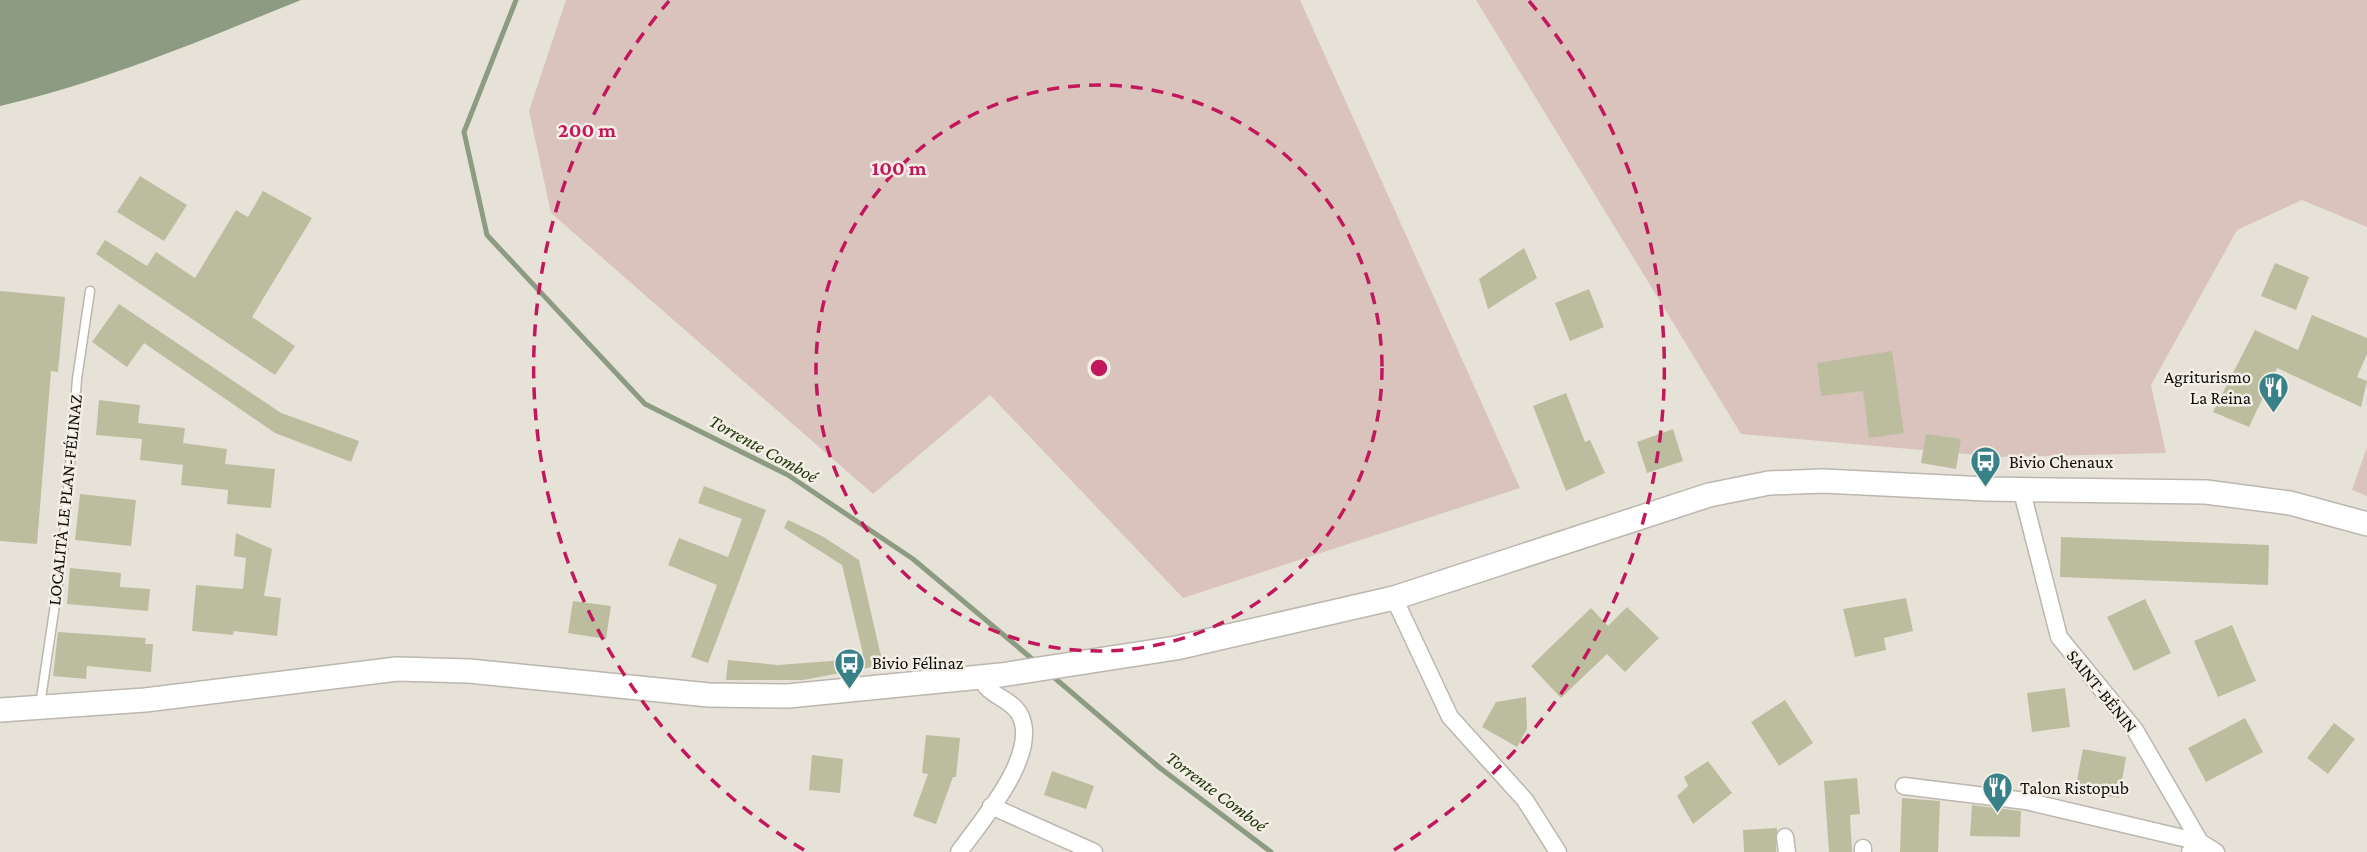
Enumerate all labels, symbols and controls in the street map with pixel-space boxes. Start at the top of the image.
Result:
text: 200 m [558,118,616,142]
text: 100 m [871,156,927,180]
centre of rings [1087,356,1111,380]
place label: Agriturismo La Reina [2164,367,2251,408]
restaurant icon: Agriturismo La Reina [2257,370,2291,414]
street label: LOCALITÀ LE PLAN-FÉLINAZ [44,394,86,606]
water label: Torrente Comboé [706,410,823,488]
bus stop icon: Bivio Chenaux [1969,445,2003,489]
place label: Bivio Chenaux [2009,452,2114,472]
bus stop icon: Bivio Félinaz [832,646,866,690]
street label: SAINT-BÉNIN [2063,646,2142,737]
place label: Bivio Félinaz [872,653,964,673]
water label: Torrente Comboé [1162,747,1273,837]
restaurant icon: Talon Ristopub [1980,771,2014,815]
place label: Talon Ristopub [2020,778,2129,798]

